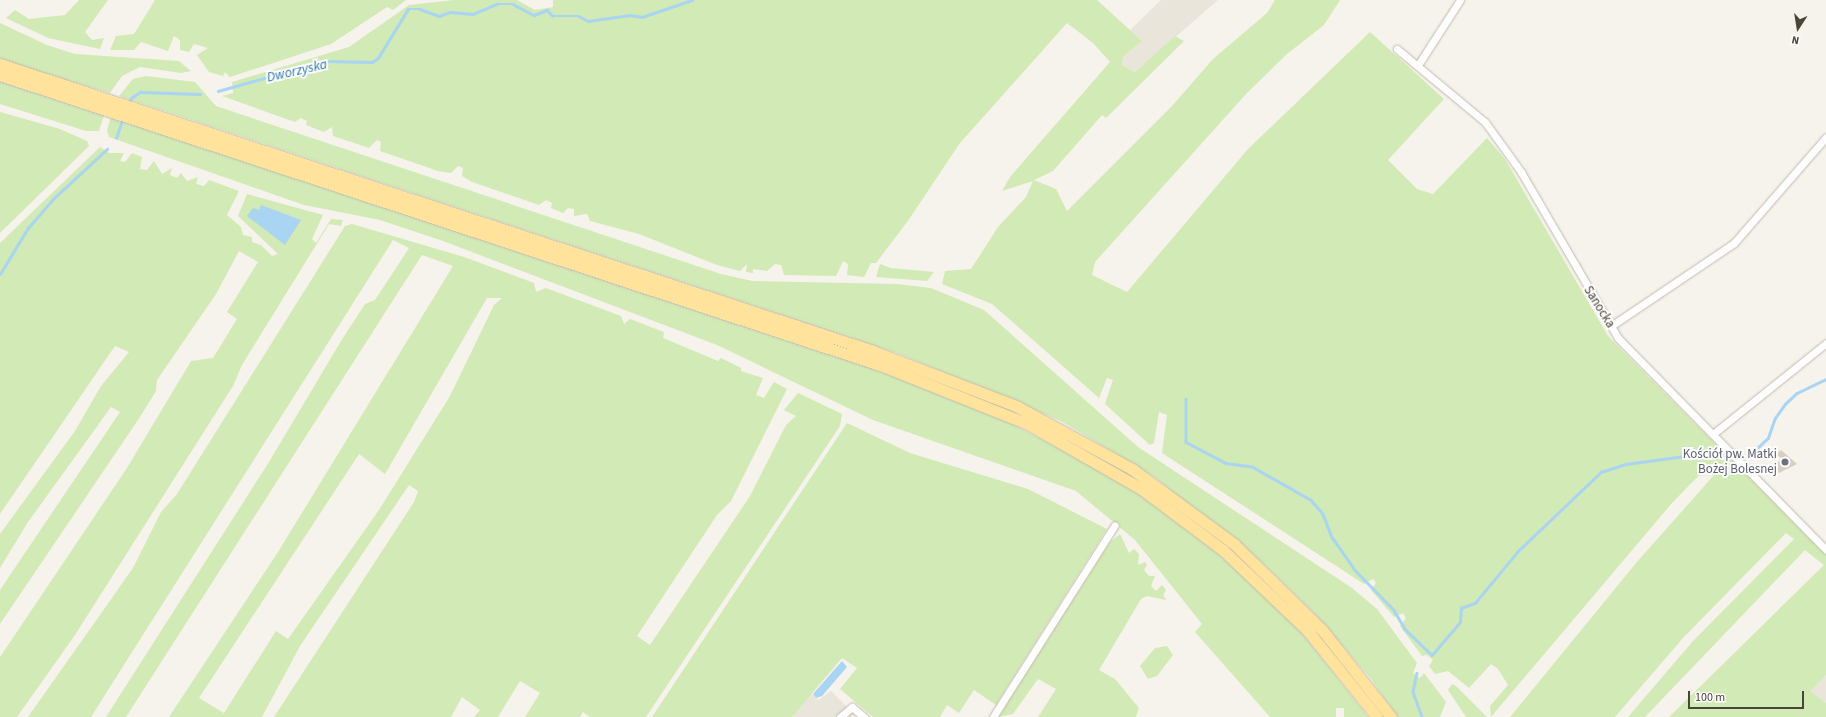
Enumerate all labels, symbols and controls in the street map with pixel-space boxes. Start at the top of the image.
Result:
north arrow [1778,8,1818,48]
text: N [1790,32,1801,48]
water label: Dworzyska [265,56,329,86]
street label: Sanocka [1580,283,1618,331]
place label: Kościół pw. Matki Bożej Bolesnej [1683,447,1777,478]
marker: Kościół pw. Matki Bożej Bolesnej [1780,457,1790,467]
scale bar [1690,683,1806,709]
text: 100 m [1695,689,1725,706]

